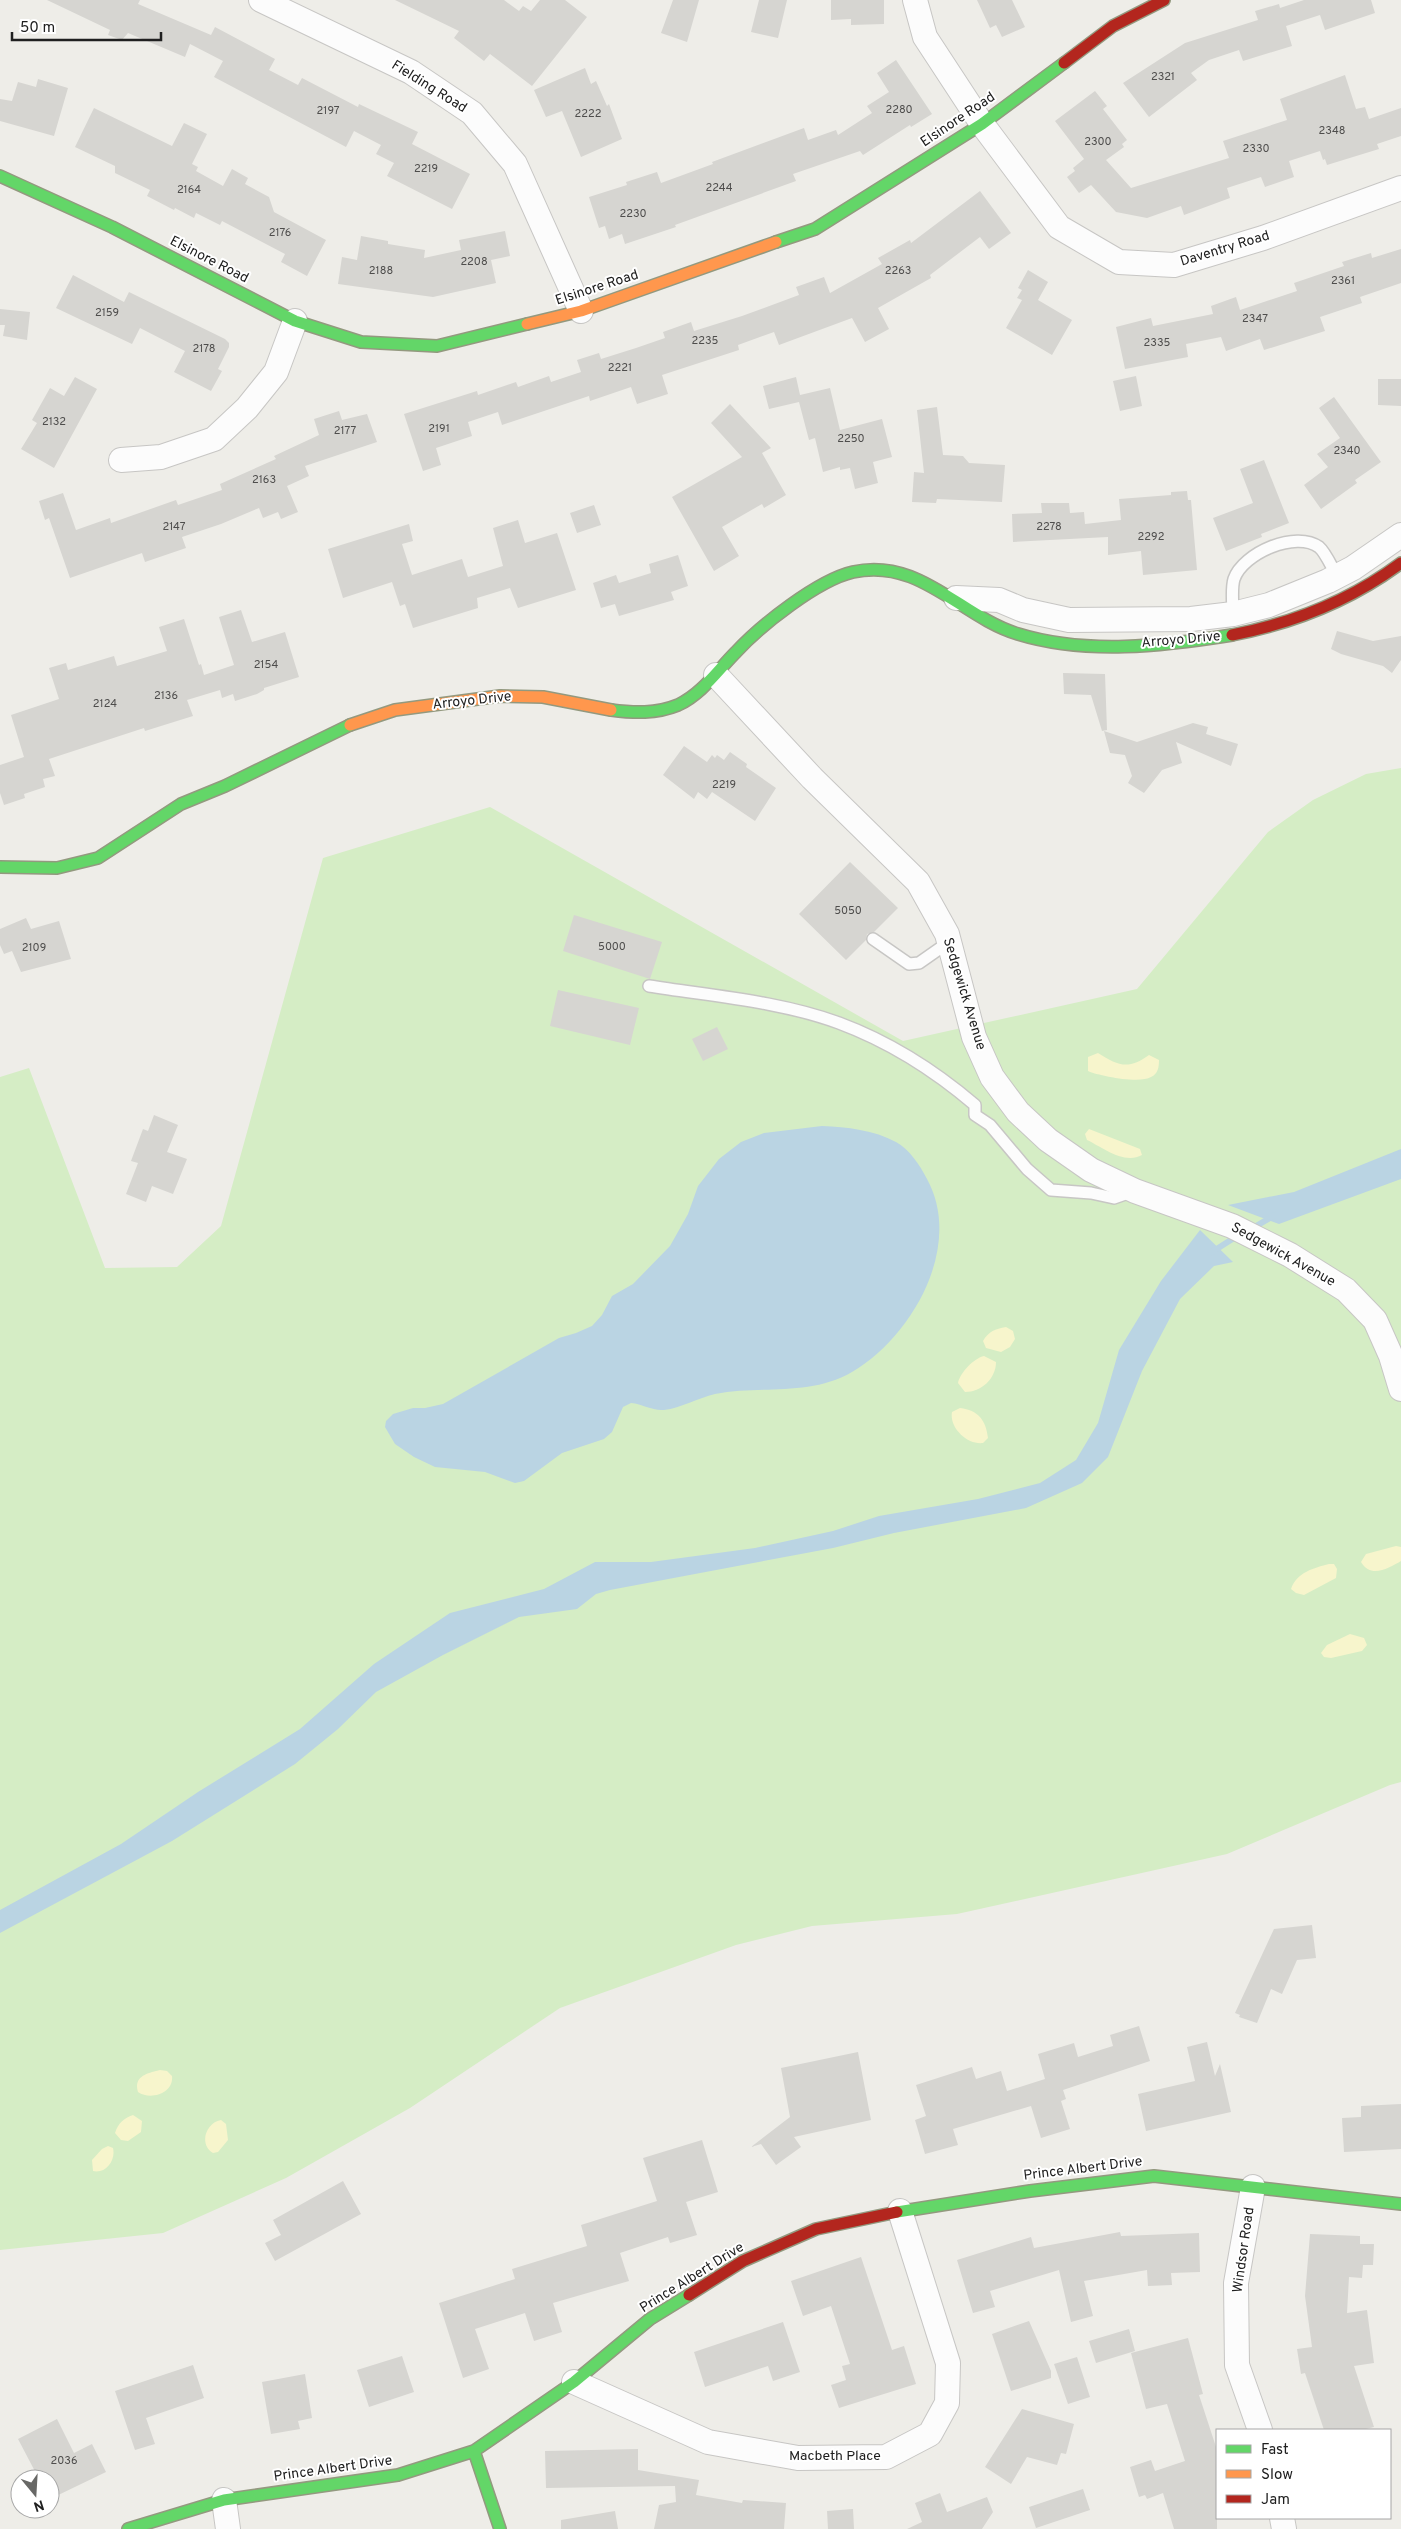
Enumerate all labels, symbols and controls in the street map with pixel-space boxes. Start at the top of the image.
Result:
scale bar [12,10,161,42]
text: 50 m [20,19,55,38]
street label: Fielding Road [388,57,470,117]
house number: 2321 [1151,70,1175,84]
street label: Elsinore Road [917,89,999,151]
house number: 2280 [885,103,913,117]
house number: 2197 [317,104,340,118]
house number: 2222 [575,107,601,121]
house number: 2348 [1319,124,1345,138]
house number: 2300 [1084,135,1112,149]
house number: 2330 [1243,142,1269,156]
house number: 2219 [414,162,438,176]
house number: 2244 [705,181,733,195]
house number: 2164 [177,183,201,197]
house number: 2230 [619,207,647,221]
house number: 2176 [269,226,291,240]
street label: Daventry Road [1178,227,1272,271]
street label: Elsinore Road [167,233,251,287]
house number: 2208 [460,255,488,269]
house number: 2188 [369,264,393,278]
house number: 2263 [885,264,911,278]
street label: Elsinore Road [553,267,641,309]
house number: 2361 [1331,274,1355,288]
house number: 2159 [95,306,119,320]
house number: 2347 [1242,312,1268,326]
house number: 2235 [692,334,719,348]
house number: 2335 [1144,336,1171,350]
house number: 2178 [193,342,215,356]
house number: 2221 [608,361,632,375]
house number: 2132 [42,415,66,429]
house number: 2191 [428,422,450,436]
house number: 2177 [334,424,357,438]
house number: 2250 [837,432,865,446]
house number: 2340 [1333,444,1361,458]
house number: 2163 [252,473,276,487]
house number: 2147 [162,520,186,534]
house number: 2278 [1036,520,1062,534]
house number: 2292 [1138,530,1164,544]
street label: Arroyo Drive [1141,628,1221,652]
house number: 2154 [254,658,279,672]
street label: Arroyo Drive [432,688,512,714]
house number: 2136 [154,689,178,703]
house number: 2124 [93,697,117,711]
house number: 2219 [712,778,736,792]
house number: 5050 [834,904,862,918]
street label: Sedgewick Avenue [939,936,989,1052]
house number: 5000 [598,940,626,954]
house number: 2109 [22,941,46,955]
street label: Sedgewick Avenue [1228,1219,1338,1291]
street label: Prince Albert Drive [1023,2153,1143,2185]
street label: Windsor Road [1230,2206,1258,2294]
street label: Prince Albert Drive [637,2239,747,2317]
legend [1216,2429,1391,2519]
text: Fast [1261,2441,1289,2460]
street label: Macbeth Place [789,2448,881,2465]
street label: Prince Albert Drive [273,2452,393,2486]
house number: 2036 [51,2454,77,2468]
text: Slow [1261,2466,1293,2485]
north arrow [10,2469,60,2519]
text: Jam [1261,2491,1290,2510]
text: N [31,2495,46,2515]

